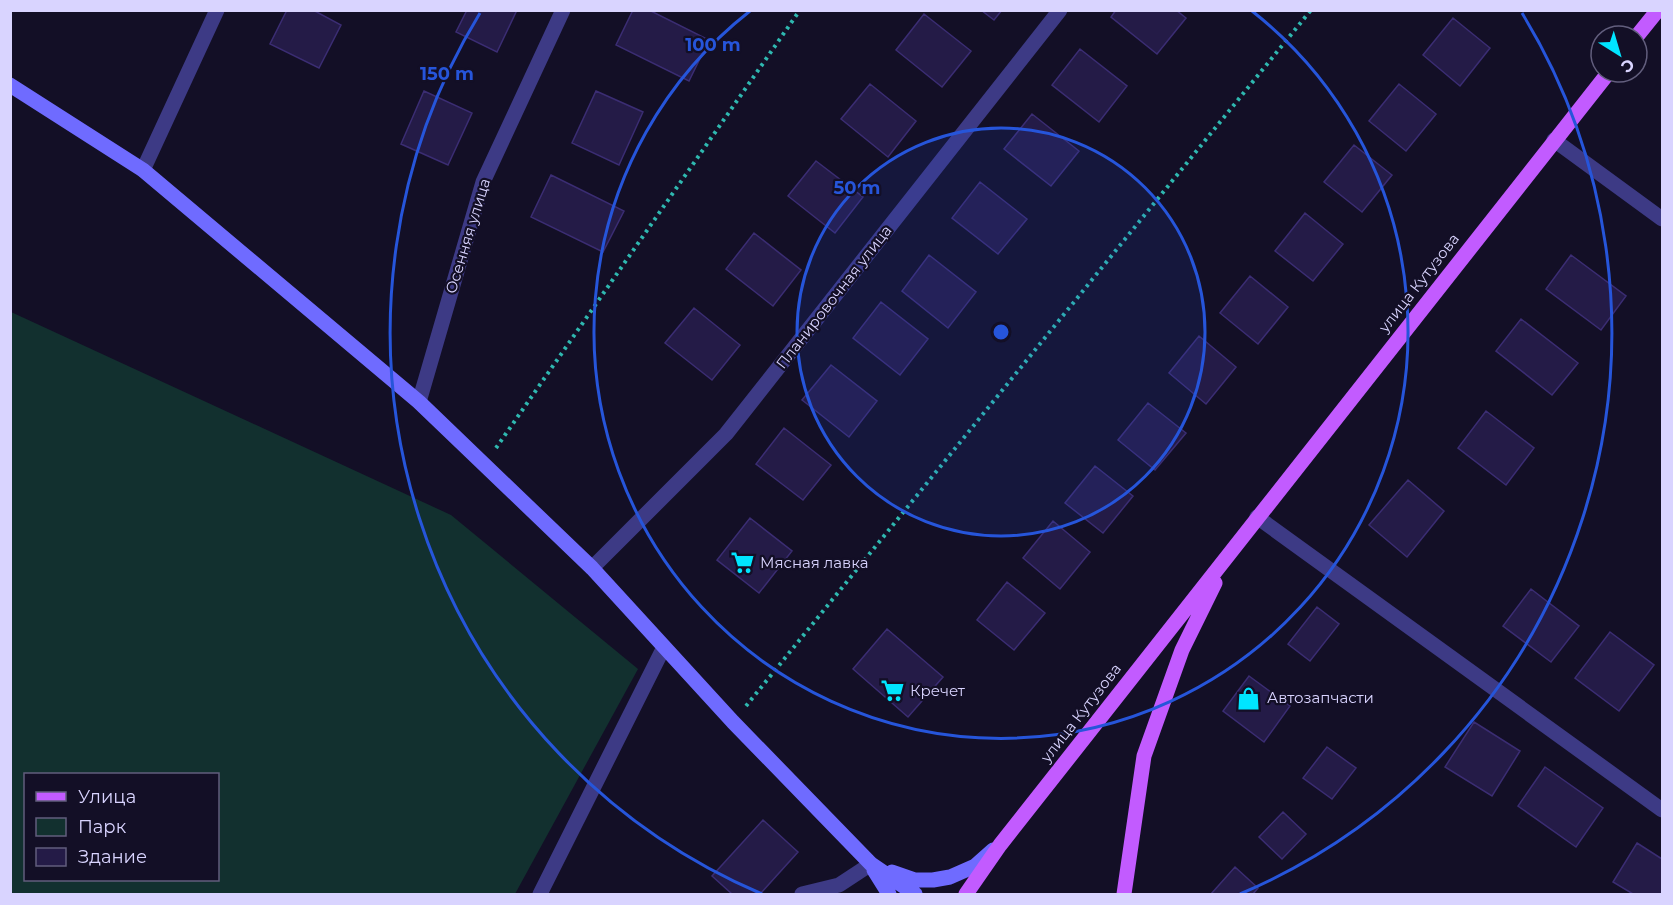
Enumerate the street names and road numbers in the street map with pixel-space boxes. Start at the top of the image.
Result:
street label: Осенняя улица [441,176,494,296]
street label: Планировочная улица [772,221,896,372]
street label: улица Кутузова [1374,229,1463,337]
street label: улица Кутузова [1036,659,1125,767]

